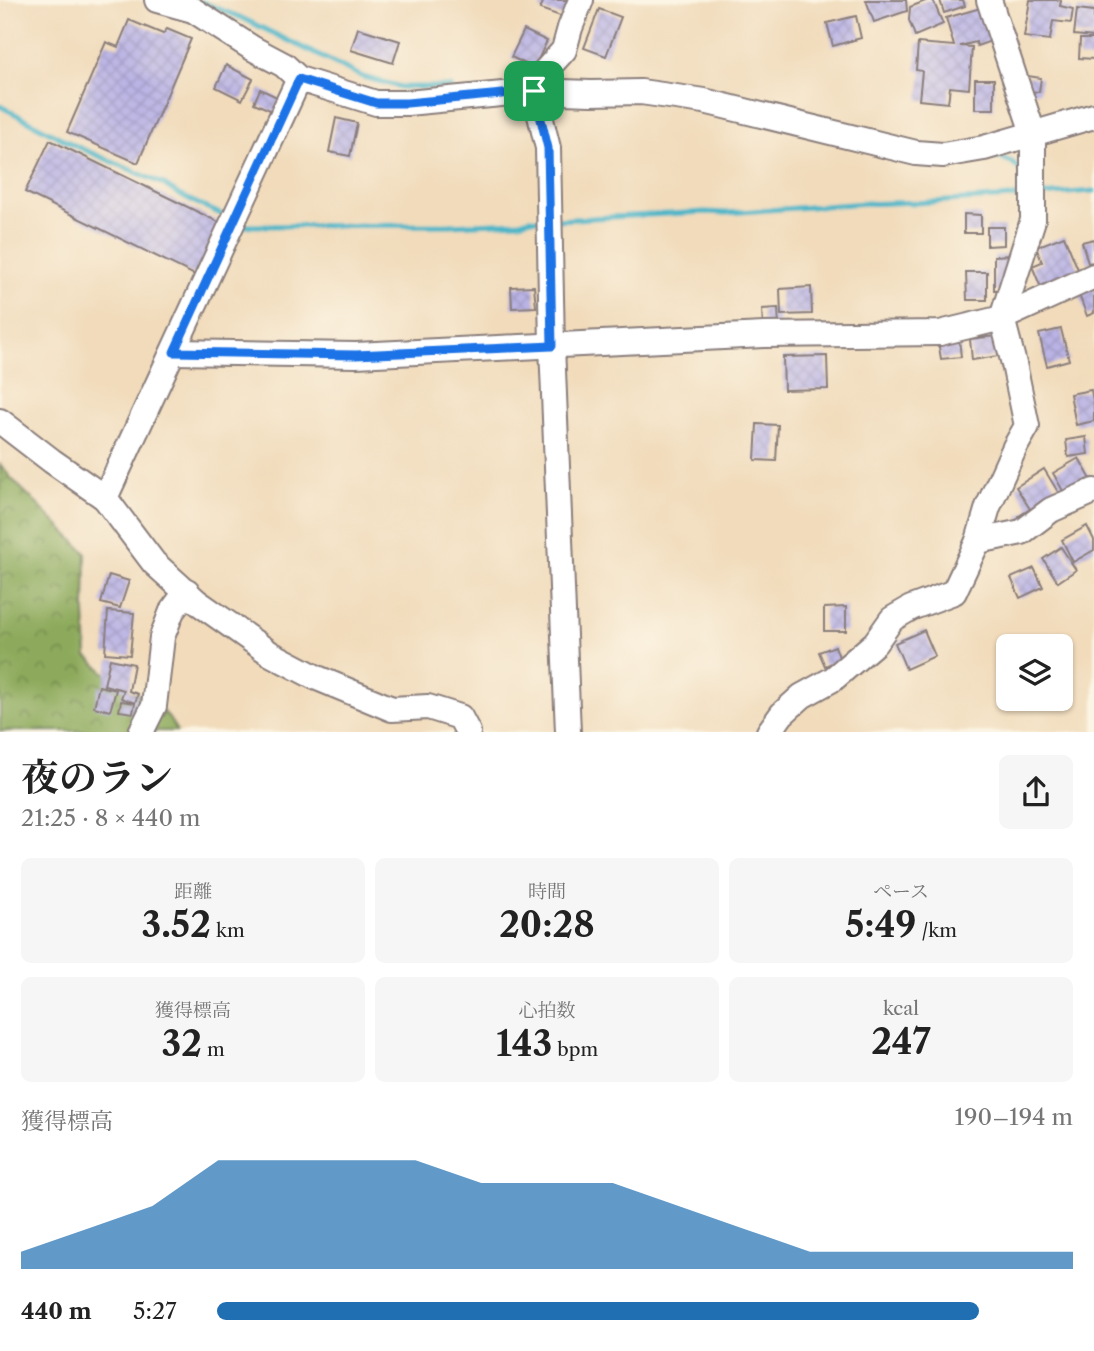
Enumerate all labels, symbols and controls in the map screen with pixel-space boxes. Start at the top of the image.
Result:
pin [504,61,564,121]
icon: arrive [515,72,553,110]
map controls [996,634,1073,711]
button: layers [996,634,1073,711]
text: 夜のラン [21,754,173,801]
button: share [999,755,1073,829]
text: 21:25 · 8 × 440 m [21,804,201,832]
text: 距離 [174,880,212,903]
text: 時間 [528,880,566,903]
text: ペース [873,880,929,903]
text: 3.52 [141,903,211,946]
text: 20:28 [499,903,595,946]
text: 5:49 [845,903,916,946]
text: km [211,919,245,942]
text: /km [916,919,957,942]
text: kcal [883,997,919,1020]
text: 獲得標高 [155,999,231,1022]
text: 心拍数 [518,999,576,1022]
text: 247 [871,1020,931,1063]
text: 32 [161,1022,202,1065]
text: 143 [496,1022,552,1065]
text: m [202,1038,225,1061]
text: bpm [552,1038,598,1061]
text: 190–194 m [954,1103,1073,1131]
text: 獲得標高 [21,1107,113,1135]
text: 440 m [21,1297,92,1325]
text: 5:27 [133,1297,177,1325]

